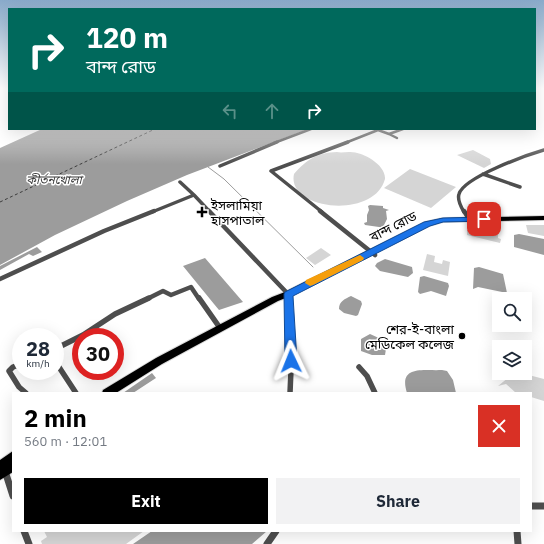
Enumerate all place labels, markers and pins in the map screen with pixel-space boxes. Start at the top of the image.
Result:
place label: ইসলামিয়া হাসপাতাল [210,197,265,229]
pin [467,202,501,236]
marker: ইসলামিয়া হাসপাতাল [196,206,208,218]
place label: শের-ই-বাংলা মেডিকেল কলেজ [365,321,455,353]
marker: শের-ই-বাংলা মেডিকেল কলেজ [457,331,467,341]

